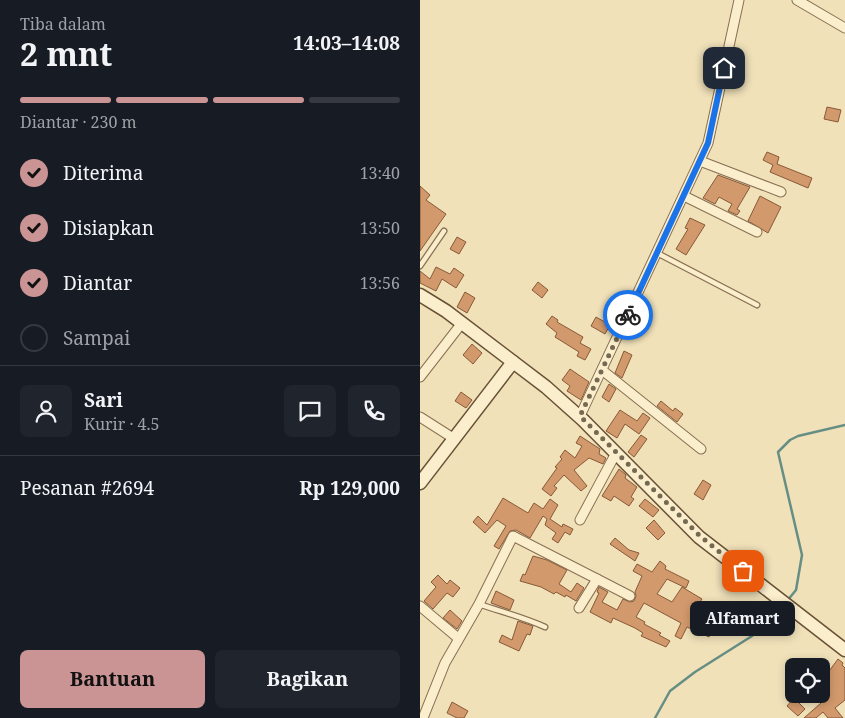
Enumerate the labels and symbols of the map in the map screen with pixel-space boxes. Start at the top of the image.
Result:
pin [703,47,745,89]
courier [603,290,653,340]
pin [722,550,764,592]
callout: Alfamart [690,601,796,636]

